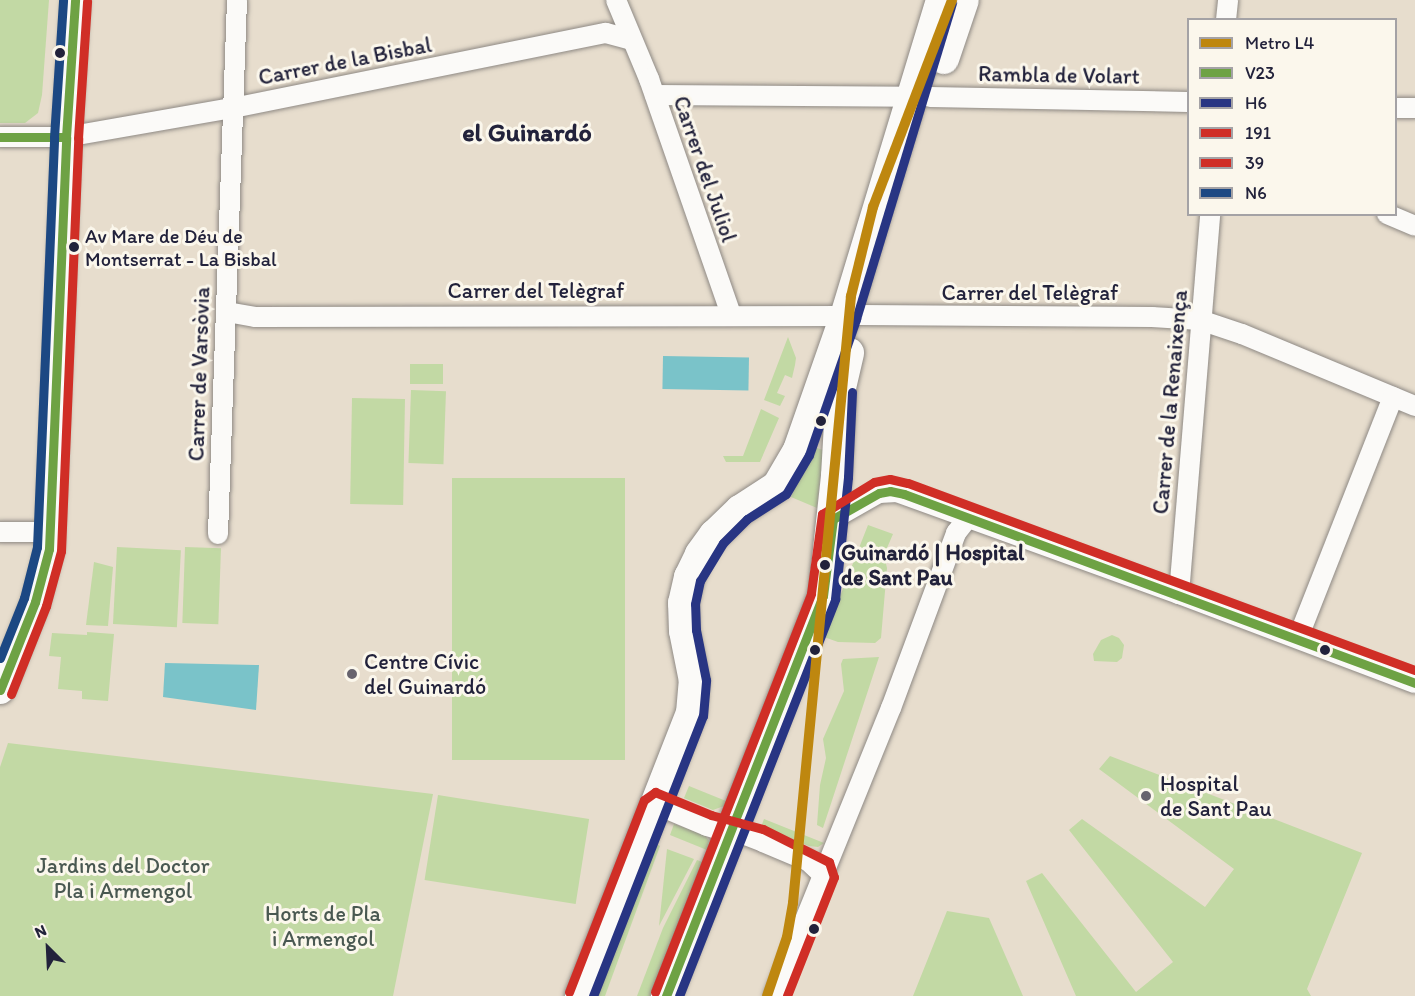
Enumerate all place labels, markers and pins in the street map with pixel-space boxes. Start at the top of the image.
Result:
unlabelled marker [54,47,66,59]
place label: Av Mare de Déu de Montserrat - La Bisbal [85,224,276,271]
marker: Av Mare de Déu de Montserrat - La Bisbal [68,241,80,253]
unlabelled marker [815,415,827,427]
place label: Guinardó | Hospital de Sant Pau [841,539,1024,590]
marker: Guinardó | Hospital de Sant Pau [814,554,836,576]
unlabelled marker [809,644,821,656]
unlabelled marker [1319,644,1331,656]
place label: Centre Cívic del Guinardó [364,648,486,700]
marker: Centre Cívic del Guinardó [345,667,359,681]
place label: Hospital de Sant Pau [1160,770,1272,822]
marker: Hospital de Sant Pau [1137,787,1155,805]
unlabelled marker [808,923,820,935]

